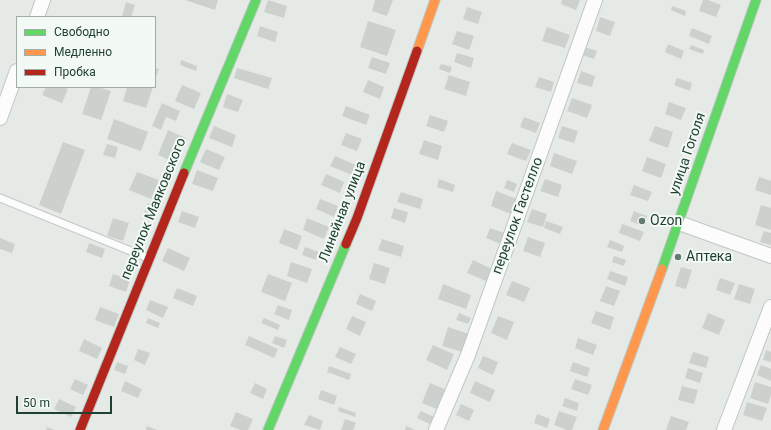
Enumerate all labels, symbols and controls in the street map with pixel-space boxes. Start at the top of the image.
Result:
legend [16,16,156,88]
text: Свободно [54,25,110,39]
text: Медленно [54,45,112,59]
text: Пробка [54,65,96,79]
street label: улица Гоголя [666,111,710,197]
street label: переулок Маяковского [118,136,190,282]
street label: переулок Гастелло [489,155,547,277]
street label: Линейная улица [316,159,370,265]
place label: Ozon [650,213,682,229]
marker: Ozon [637,216,647,226]
place label: Аптека [686,249,732,265]
marker: Аптека [673,252,683,262]
scale bar [18,388,114,414]
text: 50 m [23,396,50,410]

